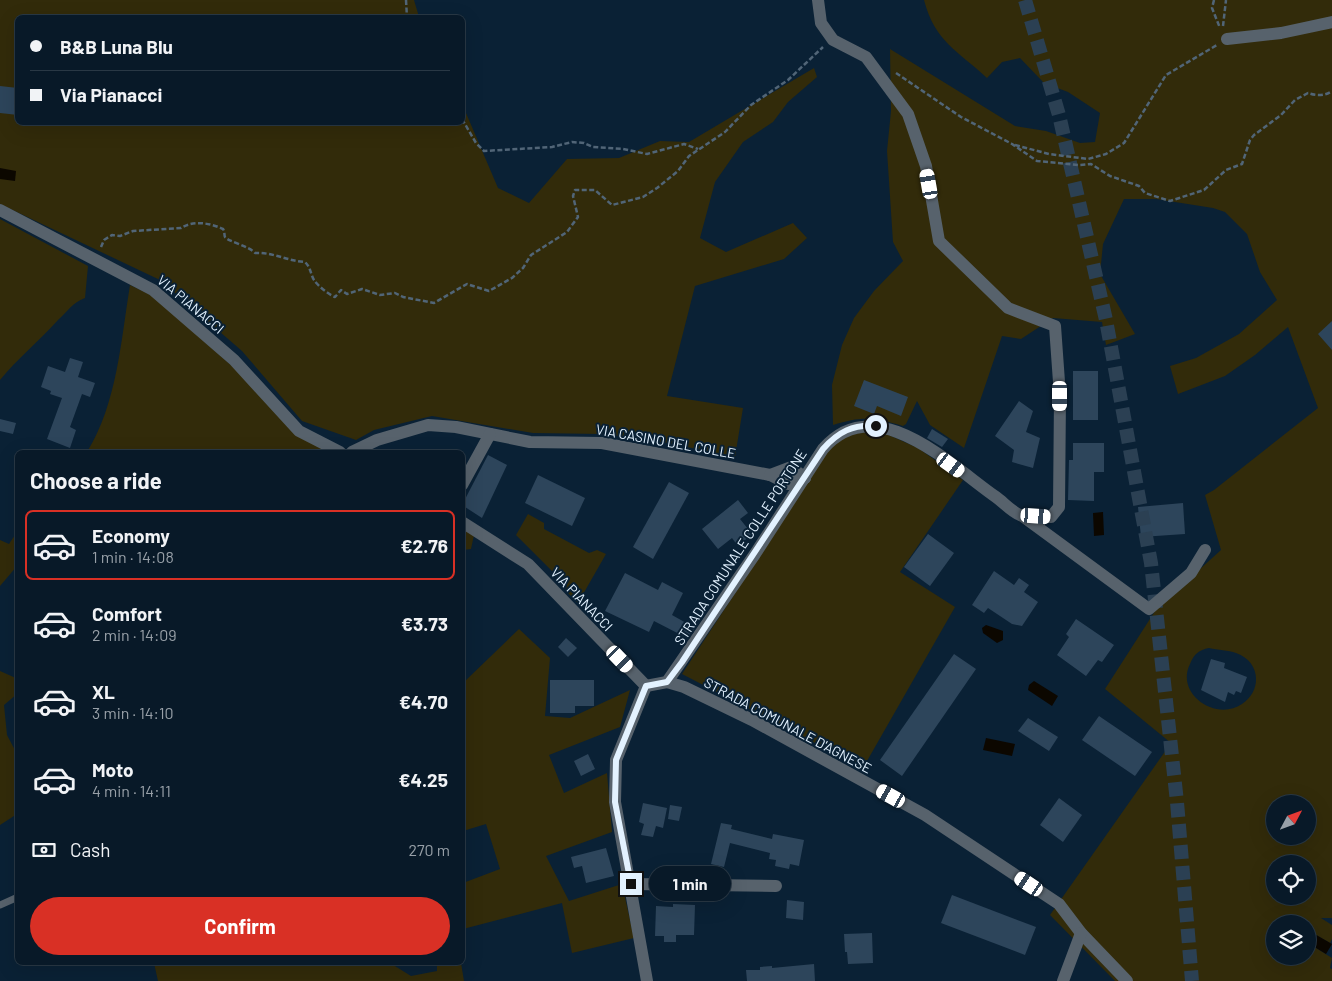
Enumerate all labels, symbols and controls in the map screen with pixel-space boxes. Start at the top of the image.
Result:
text: B&B Luna Blu [60,35,173,58]
text: Via Pianacci [60,83,162,106]
car [919,168,938,200]
street label: VIA PIANACCI [154,271,228,337]
car [1052,381,1067,411]
route start [865,415,887,437]
street label: VIA CASINO DEL COLLE [595,420,737,462]
street label: STRADA COMUNALE COLLE PORTONE [670,446,810,648]
car [934,450,967,480]
text: Choose a ride [30,467,162,493]
car [1020,507,1051,525]
icon: car [32,523,77,568]
text: Economy [92,524,170,547]
text: €2.76 [401,534,448,557]
text: 1 min · 14:08 [92,547,174,566]
street label: VIA PIANACCI [547,564,617,634]
icon: car [32,601,77,646]
text: Comfort [92,602,162,625]
text: €3.73 [401,612,448,635]
text: 2 min · 14:09 [92,625,177,644]
car [604,643,635,675]
street label: STRADA COMUNALE D'AGNESE [701,673,875,777]
icon: car [32,679,77,724]
text: XL [92,680,115,703]
text: €4.70 [399,690,448,713]
text: 3 min · 14:10 [92,703,174,722]
icon: car [32,757,77,802]
text: Moto [92,758,134,781]
text: €4.25 [398,768,448,791]
text: 4 min · 14:11 [92,781,171,800]
car [874,782,907,810]
north arrow [1266,795,1316,845]
map controls [1266,795,1316,965]
icon: cash [30,836,58,864]
text: Cash [70,838,111,861]
text: 270 m [408,840,450,859]
button: locate [1266,855,1316,905]
callout: 1 min [648,866,731,902]
car [1012,869,1045,899]
route end [620,873,642,895]
text: 1 min [672,874,708,893]
button: Confirm [30,897,450,955]
button: layers [1266,915,1316,965]

